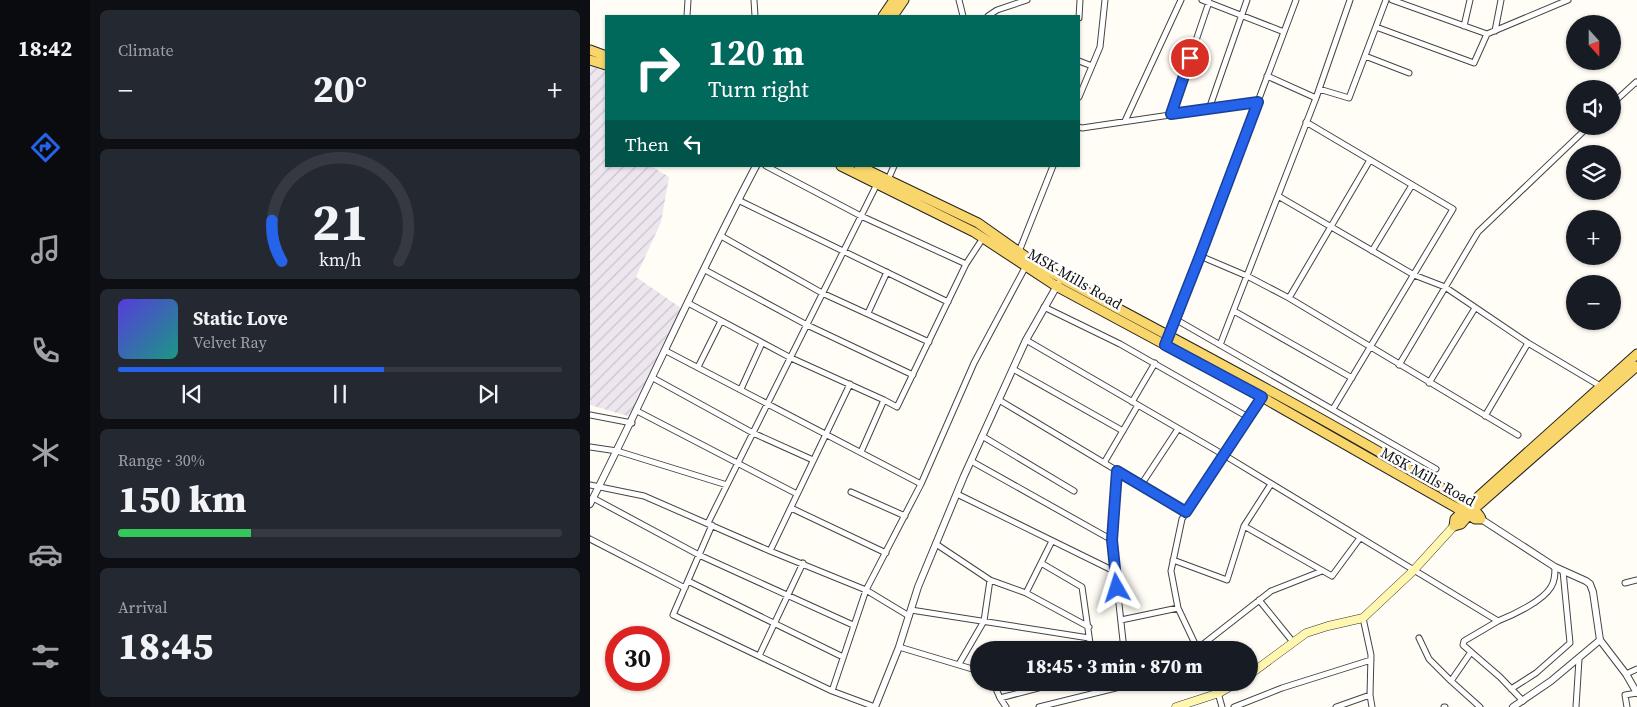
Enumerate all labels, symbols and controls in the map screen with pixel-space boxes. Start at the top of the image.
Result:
north arrow [1566,15,1621,70]
map controls [1566,15,1621,330]
text: 120 m [708,29,804,77]
text: 18:42 [18,33,72,63]
icon: right [625,35,690,100]
pin [1169,37,1211,79]
text: Climate [118,39,174,61]
icon: arrive [1176,44,1204,72]
text: 20° [313,63,367,115]
text: − [118,71,133,109]
text: + [547,71,562,109]
text: Turn right [708,74,809,104]
button: sound [1566,80,1621,135]
icon: directions [28,130,63,165]
icon: left [679,130,707,158]
text: Then [625,131,669,157]
button: layers [1566,145,1621,200]
text: 21 [312,186,368,257]
button: + [1566,210,1621,265]
icon: music [28,232,63,267]
street label: MSK Mills Road [1024,243,1127,314]
text: km/h [319,247,362,272]
button: − [1566,275,1621,330]
text: Static Love [193,305,288,331]
text: Velvet Ray [193,331,267,353]
icon: phone [28,333,63,368]
icon: previous [178,380,206,408]
icon: pause [326,380,354,408]
icon: next [474,380,502,408]
icon: climate [28,435,63,470]
street label: MSK Mills Road [1377,442,1480,512]
text: Range · 30% [118,449,205,471]
text: 150 km [118,473,246,525]
icon: car [28,537,63,572]
position arrow [1090,561,1142,613]
text: Arrival [118,596,167,618]
text: 18:45 [118,620,213,672]
speed limit sign: 30 [605,626,670,691]
icon: filters [28,639,63,674]
text: 18:45 · 3 min · 870 m [1025,653,1203,679]

